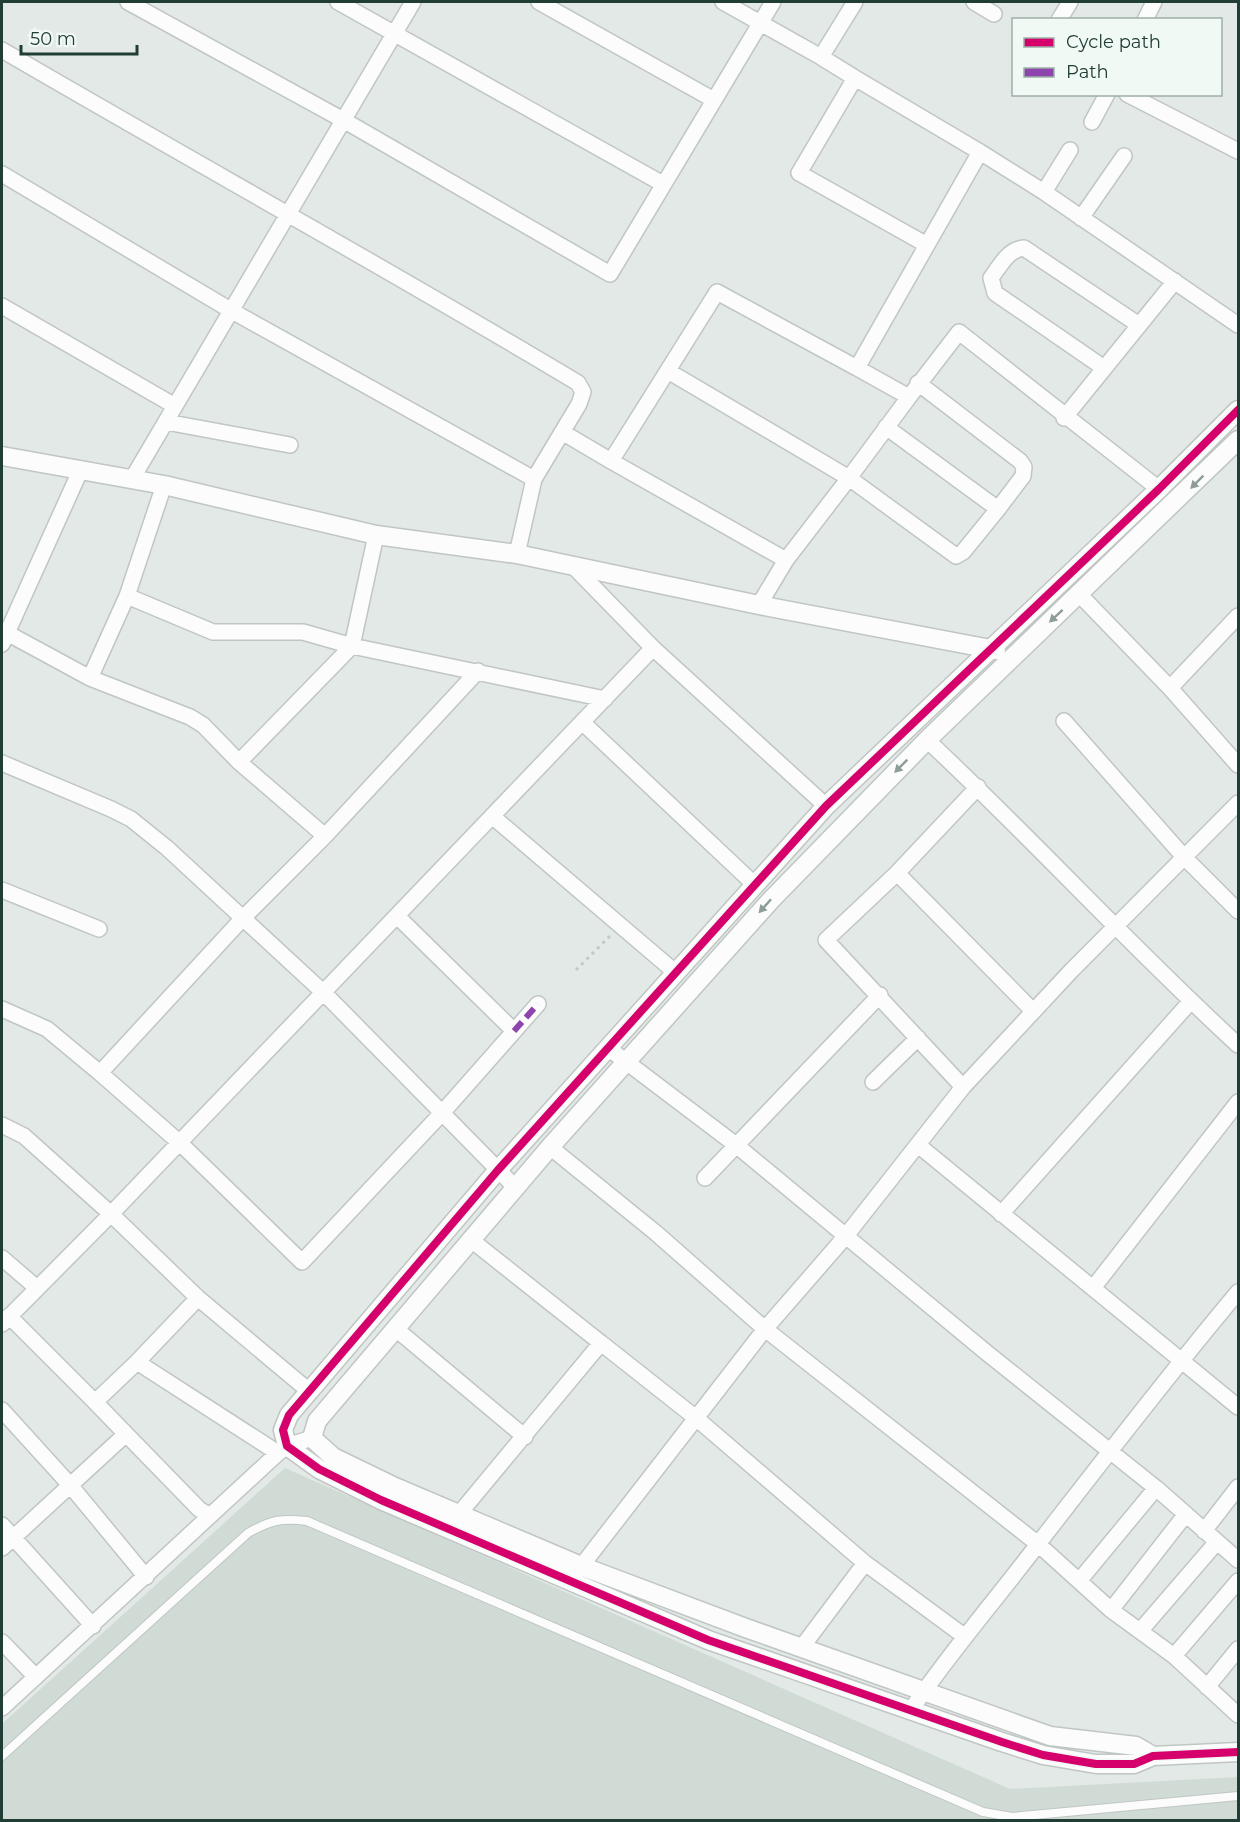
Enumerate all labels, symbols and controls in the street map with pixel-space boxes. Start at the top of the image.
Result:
scale bar [21,18,136,56]
legend [1012,18,1222,96]
text: 50 m [30,28,76,50]
text: Cycle path [1066,31,1161,53]
text: Path [1066,61,1109,83]
one-way arrow [1190,474,1204,489]
one-way arrow [1048,609,1063,623]
one-way arrow [894,759,908,773]
one-way arrow [759,898,772,913]

